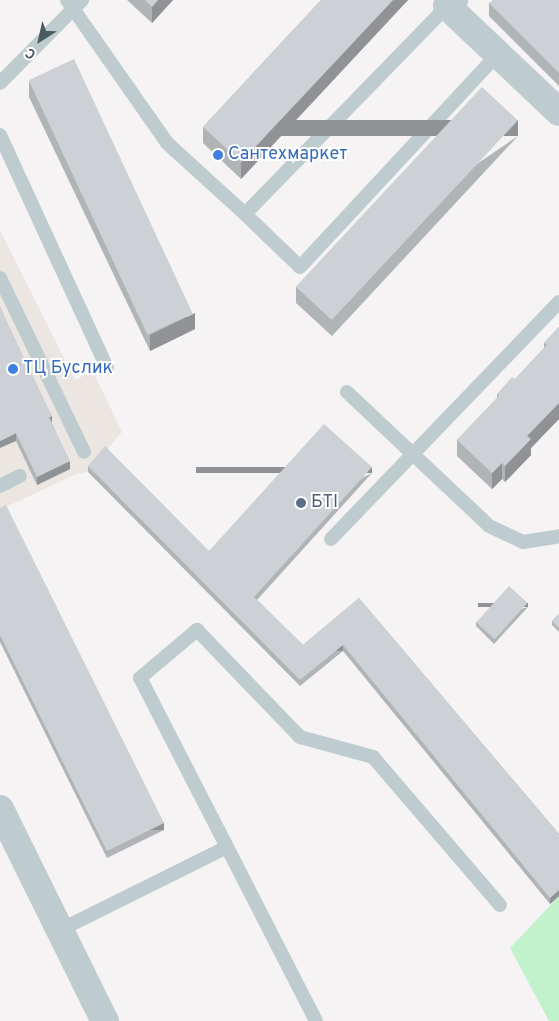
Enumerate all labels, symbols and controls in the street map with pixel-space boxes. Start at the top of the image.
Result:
north arrow [15,15,65,65]
text: С [23,43,40,62]
place label: Сантехмаркет [228,144,347,166]
marker: Сантехмаркет [212,149,224,161]
place label: ТЦ Буслик [23,358,113,380]
marker: ТЦ Буслик [7,363,19,375]
place label: БТІ [311,492,338,514]
marker: БТІ [295,497,307,509]

